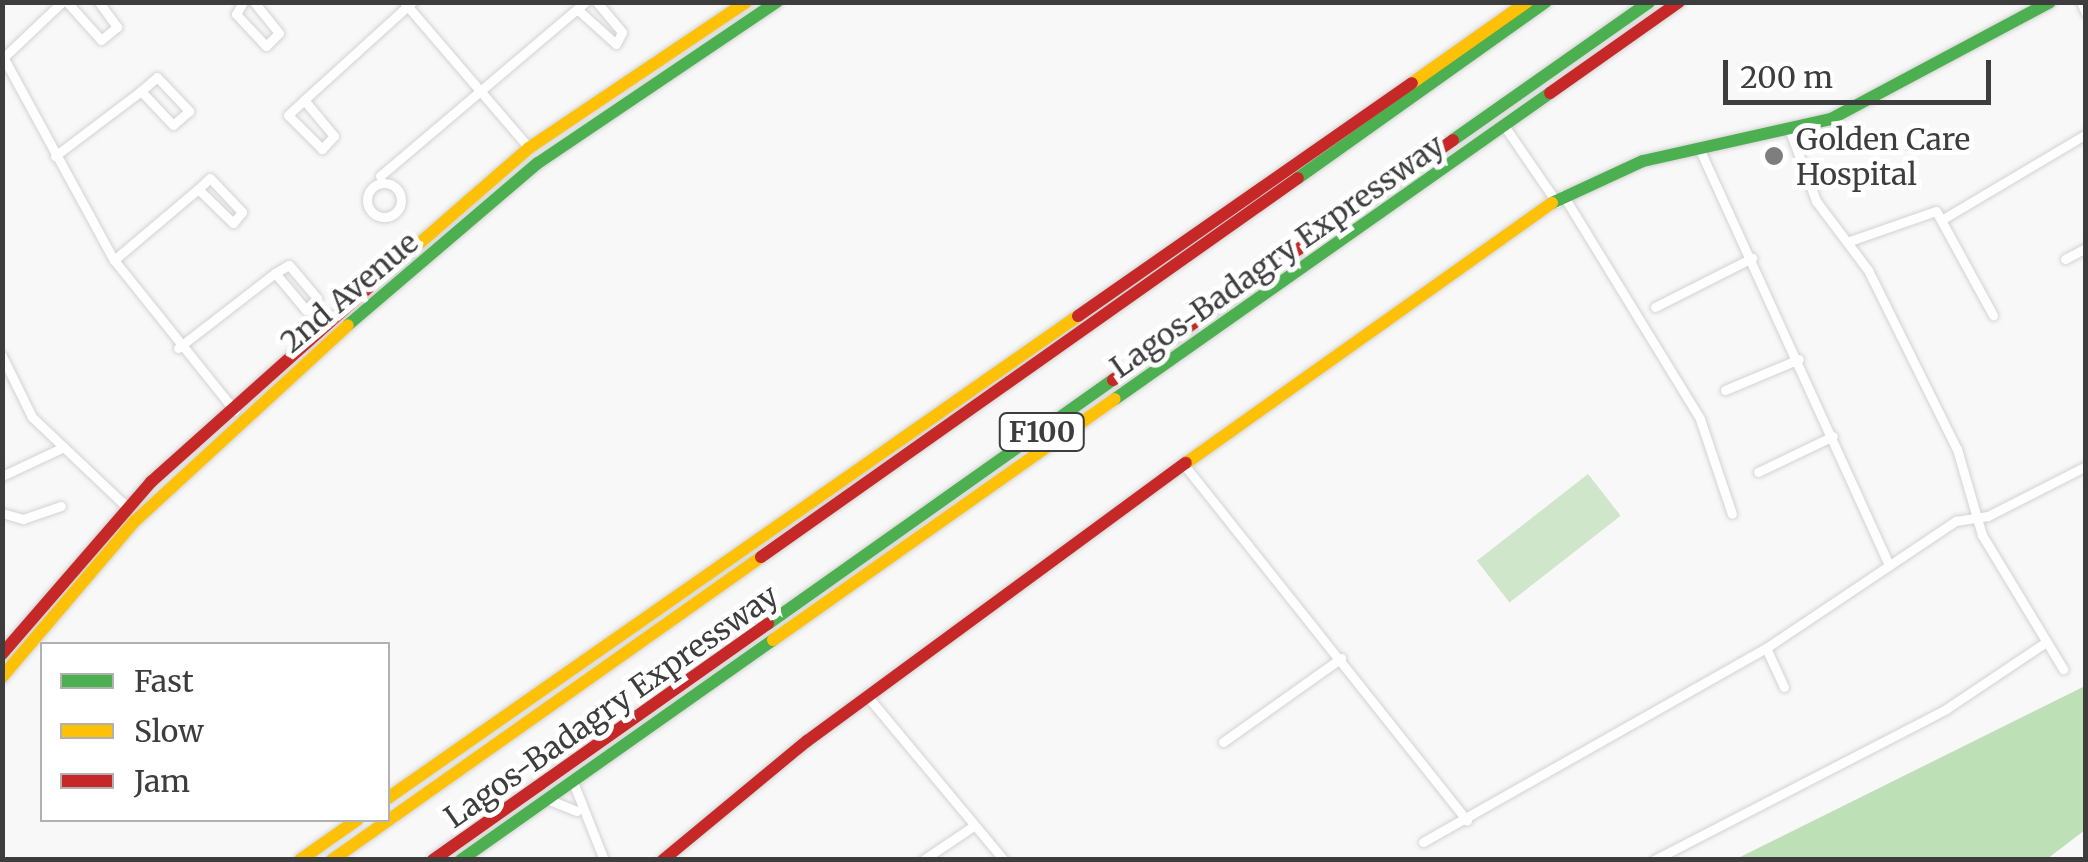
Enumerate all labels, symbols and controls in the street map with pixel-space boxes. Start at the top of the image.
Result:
scale bar [1728,40,1996,102]
text: 200 m [1740,58,1833,96]
place label: Golden Care Hospital [1796,121,1970,192]
street label: Lagos-Badagry Expressway [1103,127,1451,385]
marker: Golden Care Hospital [1761,143,1787,169]
street label: 2nd Avenue [273,224,425,360]
road number: F100 [997,409,1087,455]
street label: Lagos-Badagry Expressway [437,577,785,835]
legend [40,642,390,822]
text: Fast [134,662,194,700]
text: Slow [134,712,204,750]
text: Jam [134,762,190,800]

